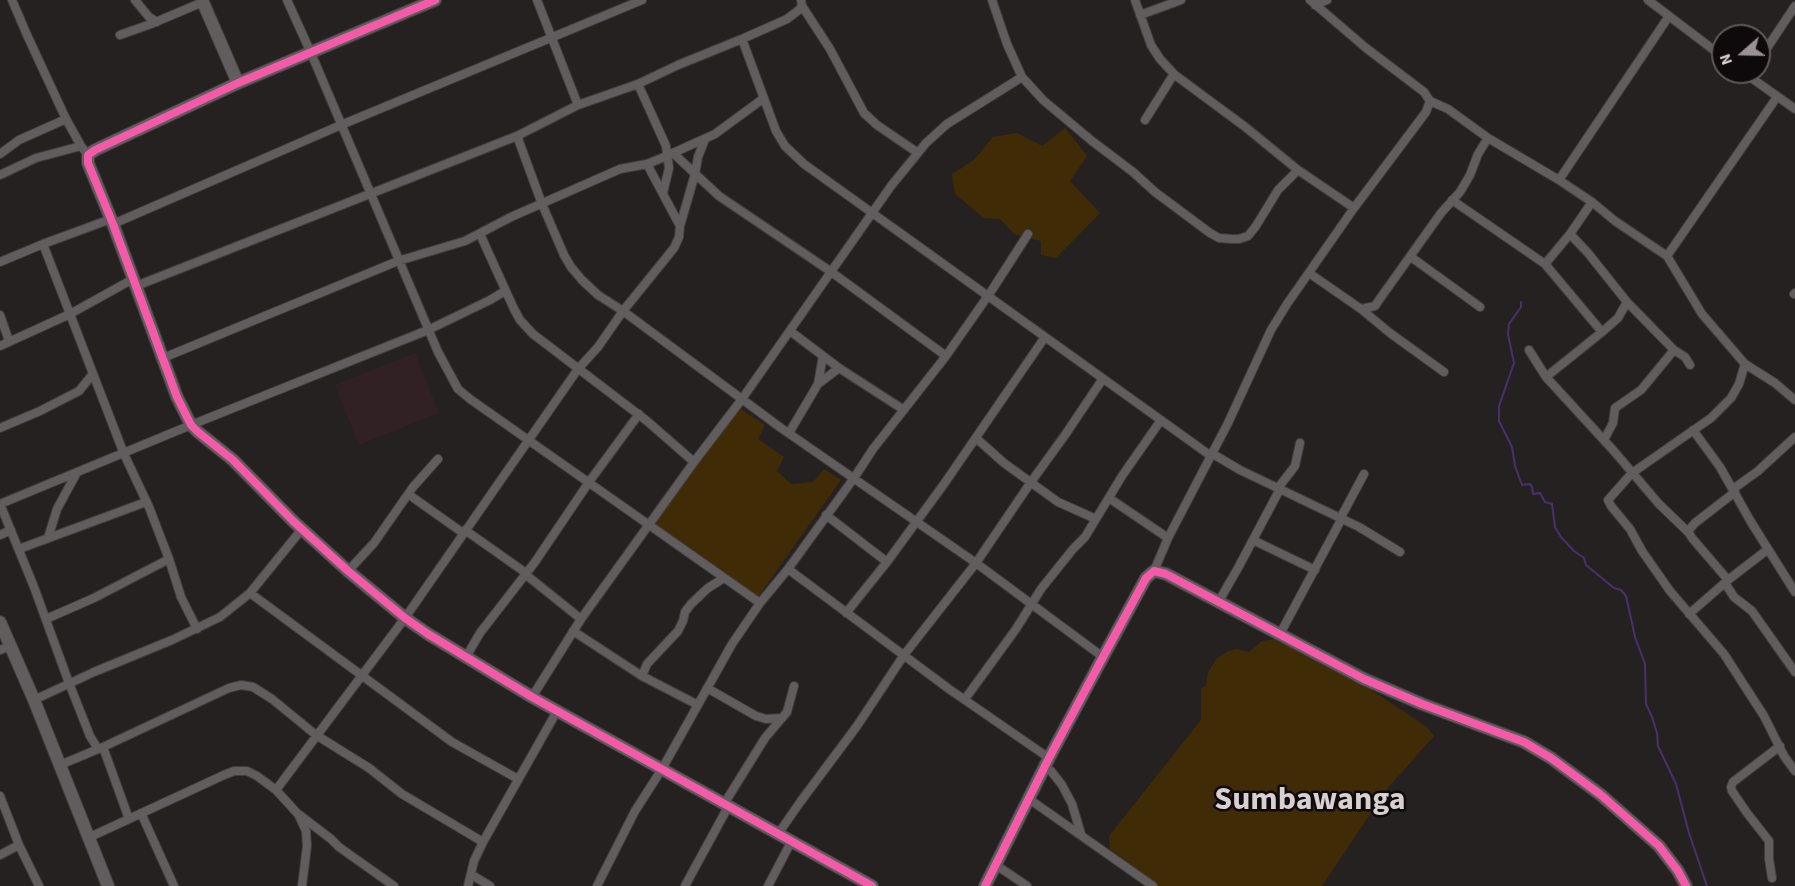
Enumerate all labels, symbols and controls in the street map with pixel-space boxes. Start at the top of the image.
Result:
north arrow [1711,24,1771,84]
text: N [1714,51,1738,68]
district label: Sumbawanga [1214,783,1406,821]

